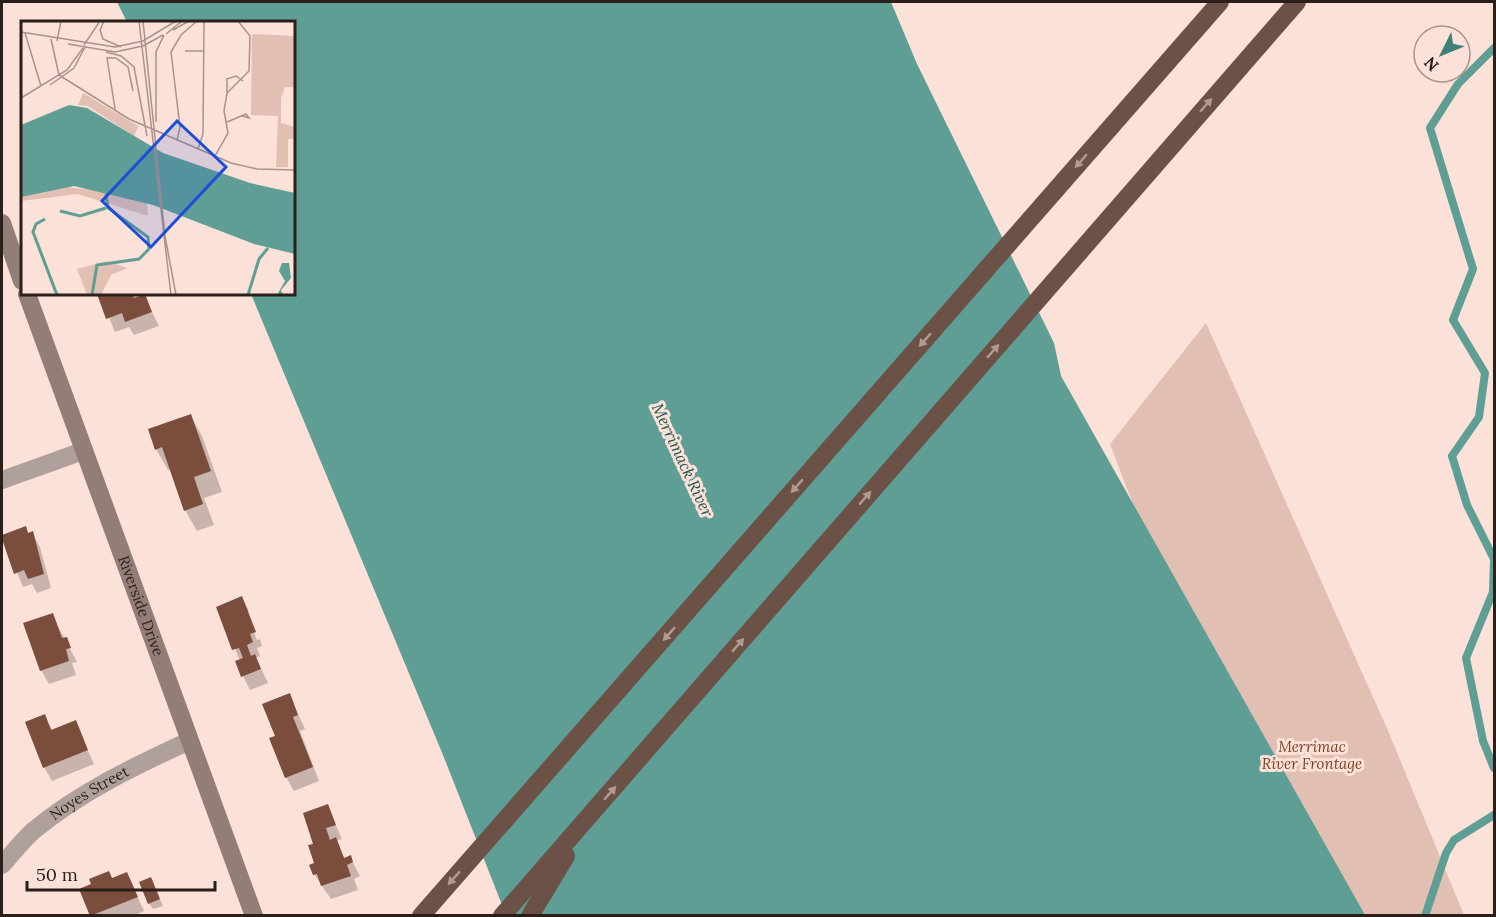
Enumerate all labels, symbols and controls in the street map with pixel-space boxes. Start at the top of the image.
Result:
inset map [21,21,296,296]
north arrow [1412,24,1472,84]
text: N [1419,53,1443,76]
one-way arrow [1200,97,1213,113]
one-way arrow [1075,154,1088,169]
one-way arrow [919,332,932,347]
one-way arrow [986,343,1000,358]
water label: Merrimack River [648,400,718,521]
one-way arrow [791,478,804,493]
one-way arrow [858,491,871,506]
street label: Riverside Drive [114,553,168,659]
one-way arrow [662,626,676,641]
one-way arrow [731,637,744,653]
park label: Merrimac River Frontage [1262,737,1362,773]
street label: Noyes Street [46,761,132,824]
one-way arrow [603,786,616,801]
scale bar [27,854,214,892]
text: 50 m [36,863,78,886]
one-way arrow [448,870,461,885]

